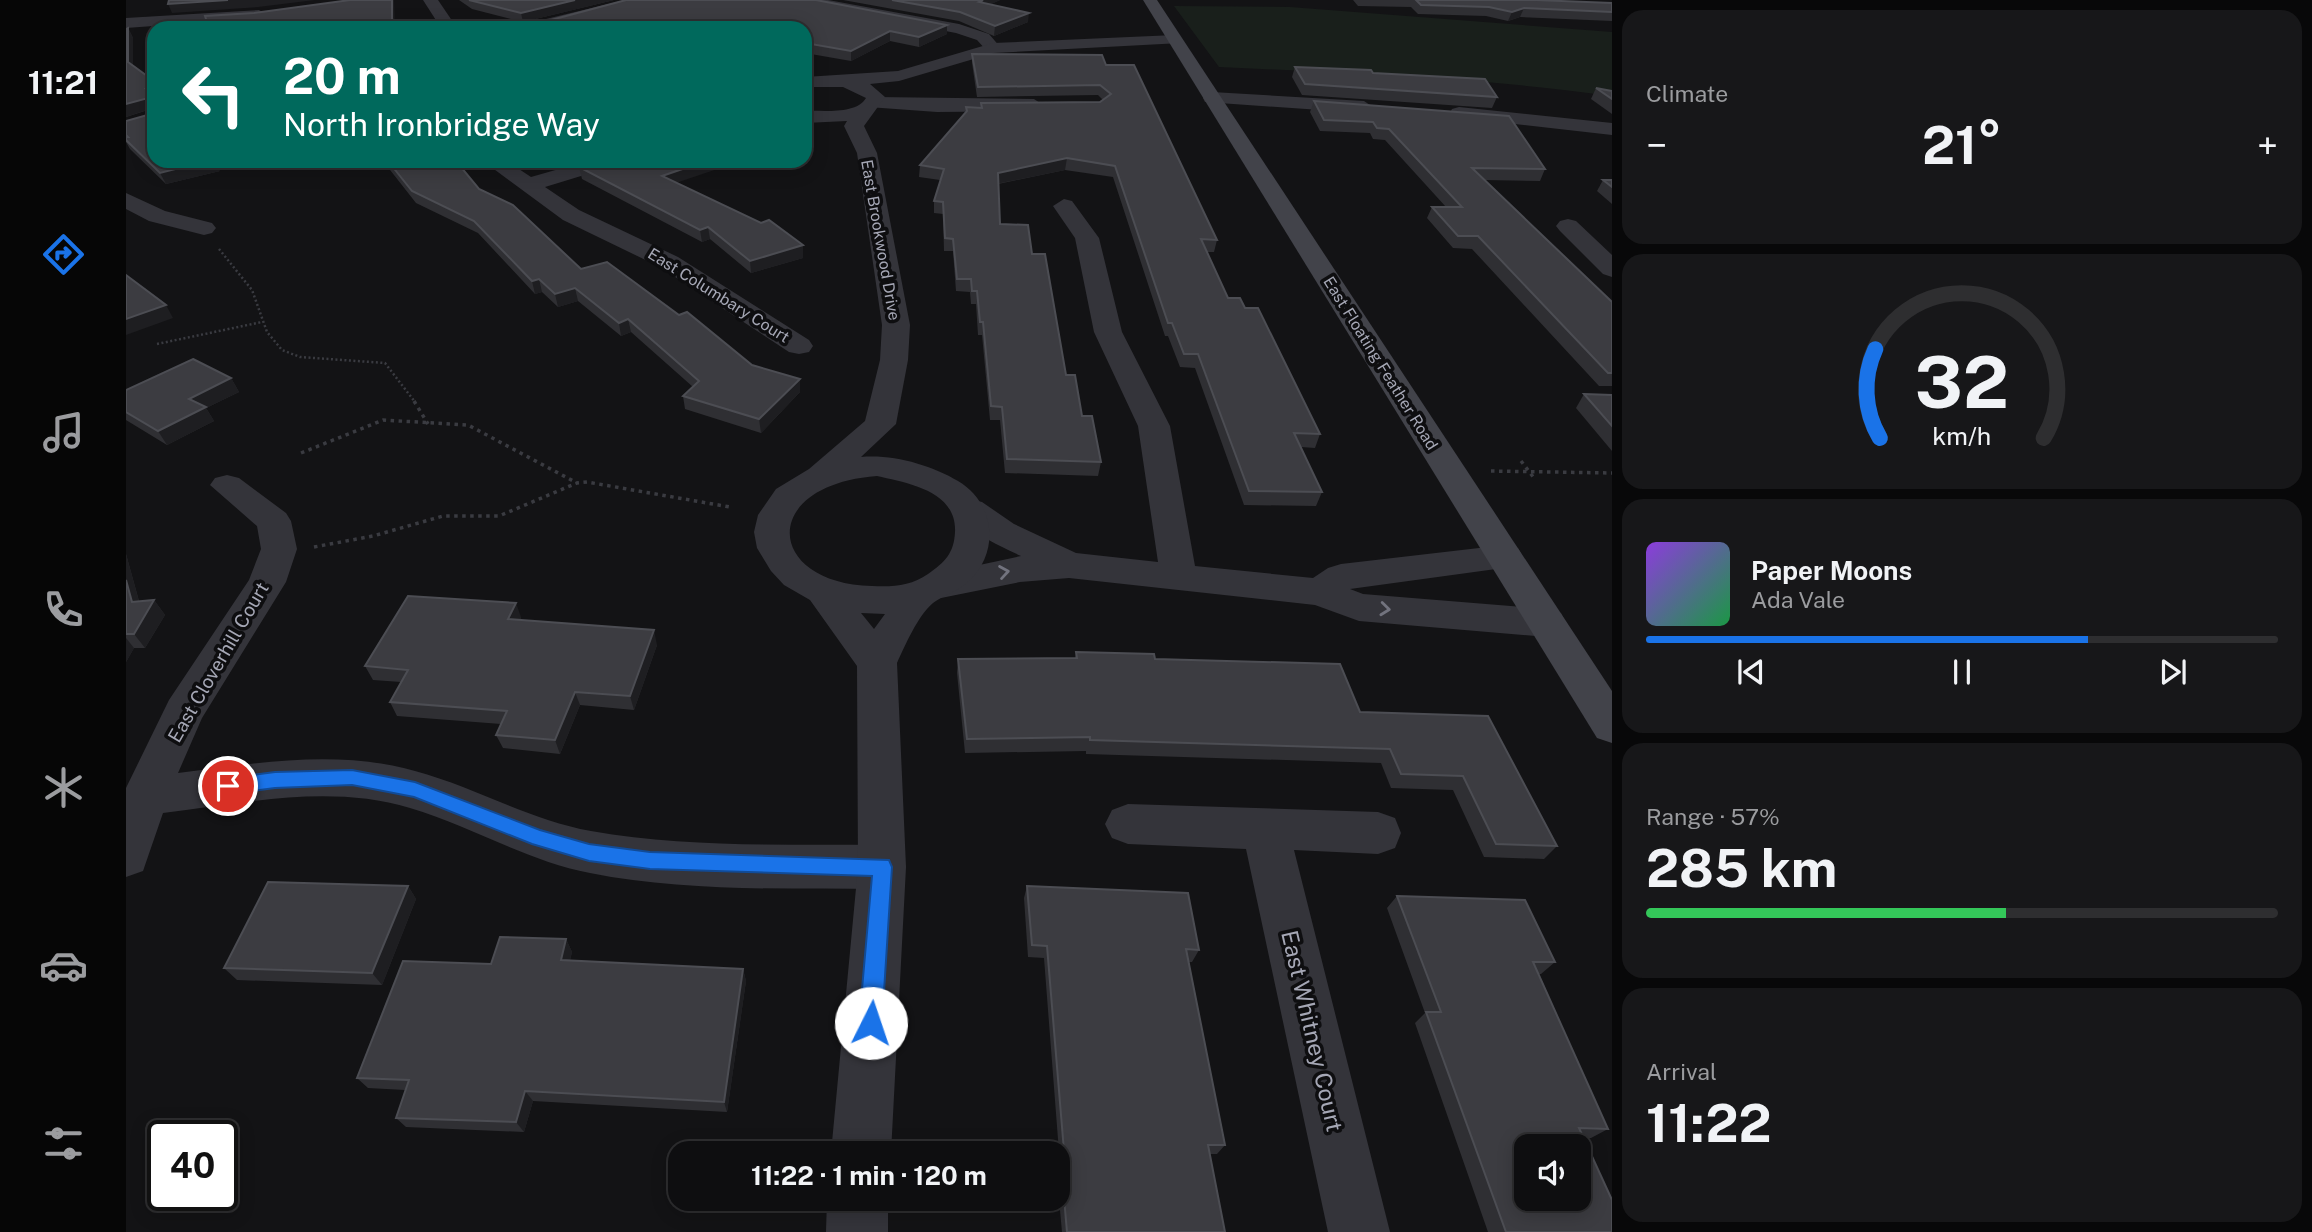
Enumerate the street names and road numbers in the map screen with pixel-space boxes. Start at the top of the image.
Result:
street label: East Brookwood Drive [857,158,904,322]
street label: East Columbary Court [644,244,793,347]
street label: East Floating Feather Road [1319,273,1442,453]
street label: East Cloverhill Court [163,578,273,746]
street label: East Whitney Court [1276,928,1349,1134]

